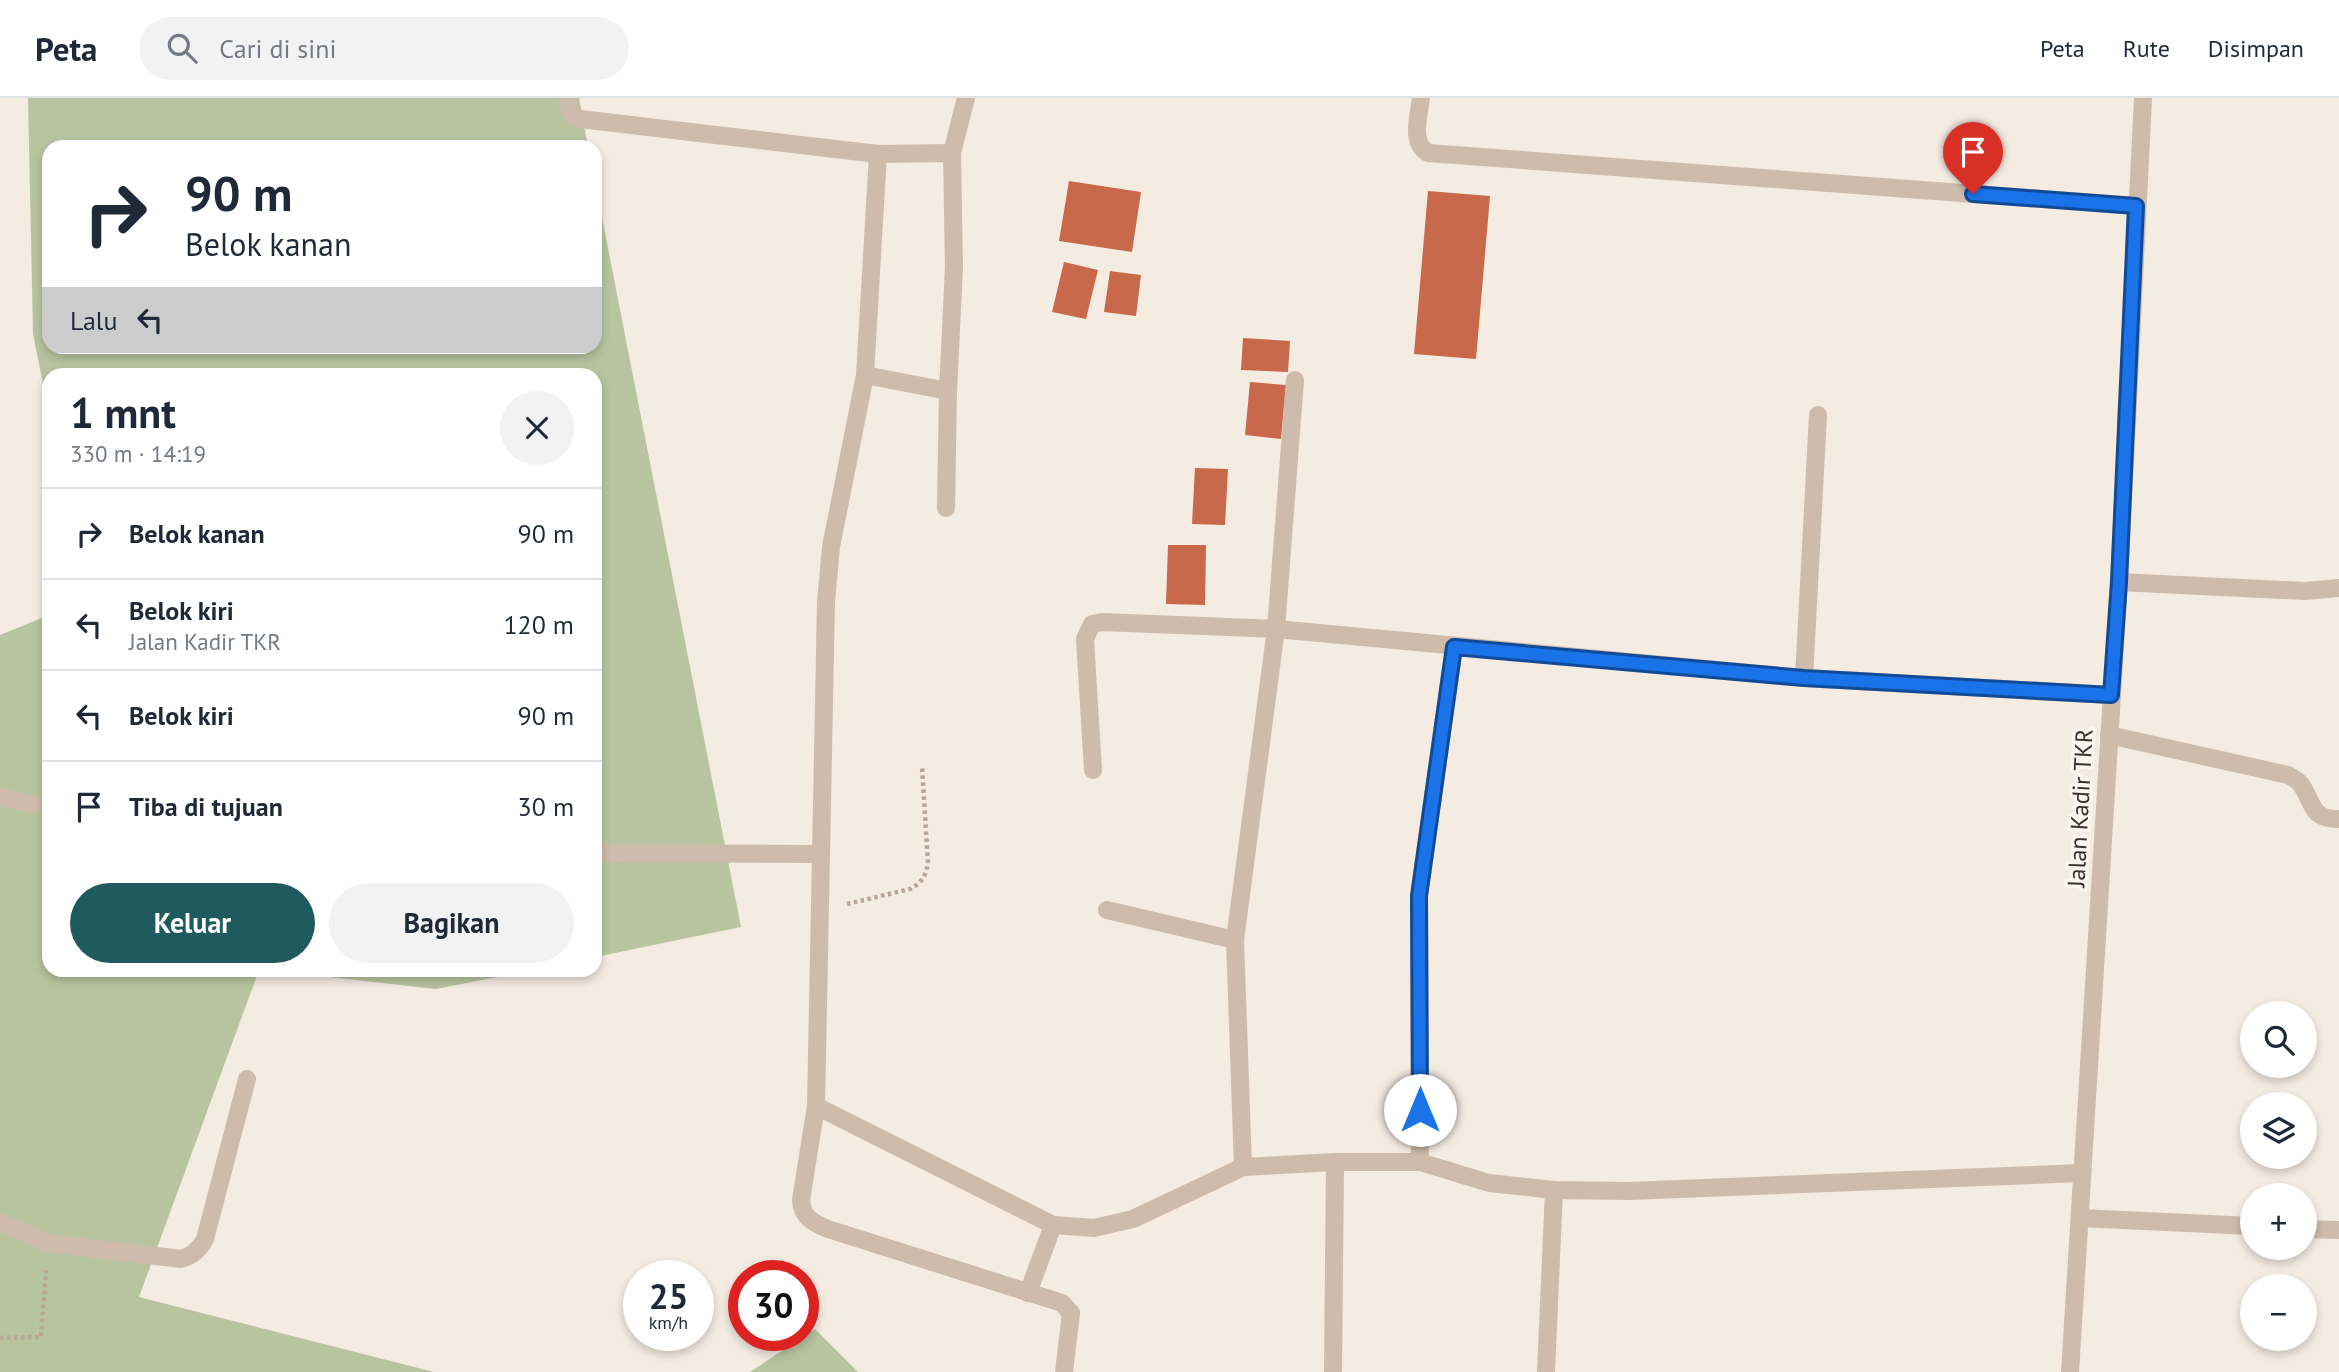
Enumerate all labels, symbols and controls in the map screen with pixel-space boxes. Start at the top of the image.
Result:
search box [139,17,629,80]
text: Peta [35,27,97,70]
icon: search [163,29,201,67]
text: Cari di sini [219,32,336,65]
text: Peta [2040,33,2085,64]
text: Rute [2123,33,2170,64]
text: Disimpan [2208,33,2304,64]
pin [1943,122,2003,194]
icon: arrive [1954,133,1992,171]
text: 90 m [185,161,292,225]
icon: right [70,168,161,259]
text: Belok kanan [185,223,351,265]
icon: left [131,301,169,339]
text: Lalu [70,304,117,337]
text: 1 mnt [70,385,176,440]
button: close [500,391,574,465]
text: 330 m · 14:19 [70,439,206,468]
icon: right [70,515,108,553]
text: Belok kanan [129,517,265,550]
text: 90 m [518,517,574,550]
text: Belok kiri [129,594,234,627]
icon: left [70,606,108,644]
text: 120 m [503,608,574,641]
text: Jalan Kadir TKR [129,627,281,656]
icon: left [70,697,108,735]
text: Belok kiri [129,699,234,732]
text: 90 m [518,699,574,732]
street label: Jalan Kadir TKR [2060,728,2100,889]
icon: arrive [70,788,108,826]
text: Tiba di tujuan [129,790,283,823]
text: 30 m [518,790,574,823]
button: Keluar [70,883,315,963]
button: Bagikan [329,883,574,963]
map controls [2240,1001,2317,1351]
button: search [2240,1001,2317,1078]
position arrow [1383,1073,1457,1147]
button: layers [2240,1092,2317,1169]
button: + [2240,1183,2317,1260]
speed limit sign: 30 [728,1260,819,1351]
text: 25 [649,1273,688,1319]
button: − [2240,1274,2317,1351]
text: km/h [649,1311,688,1334]

